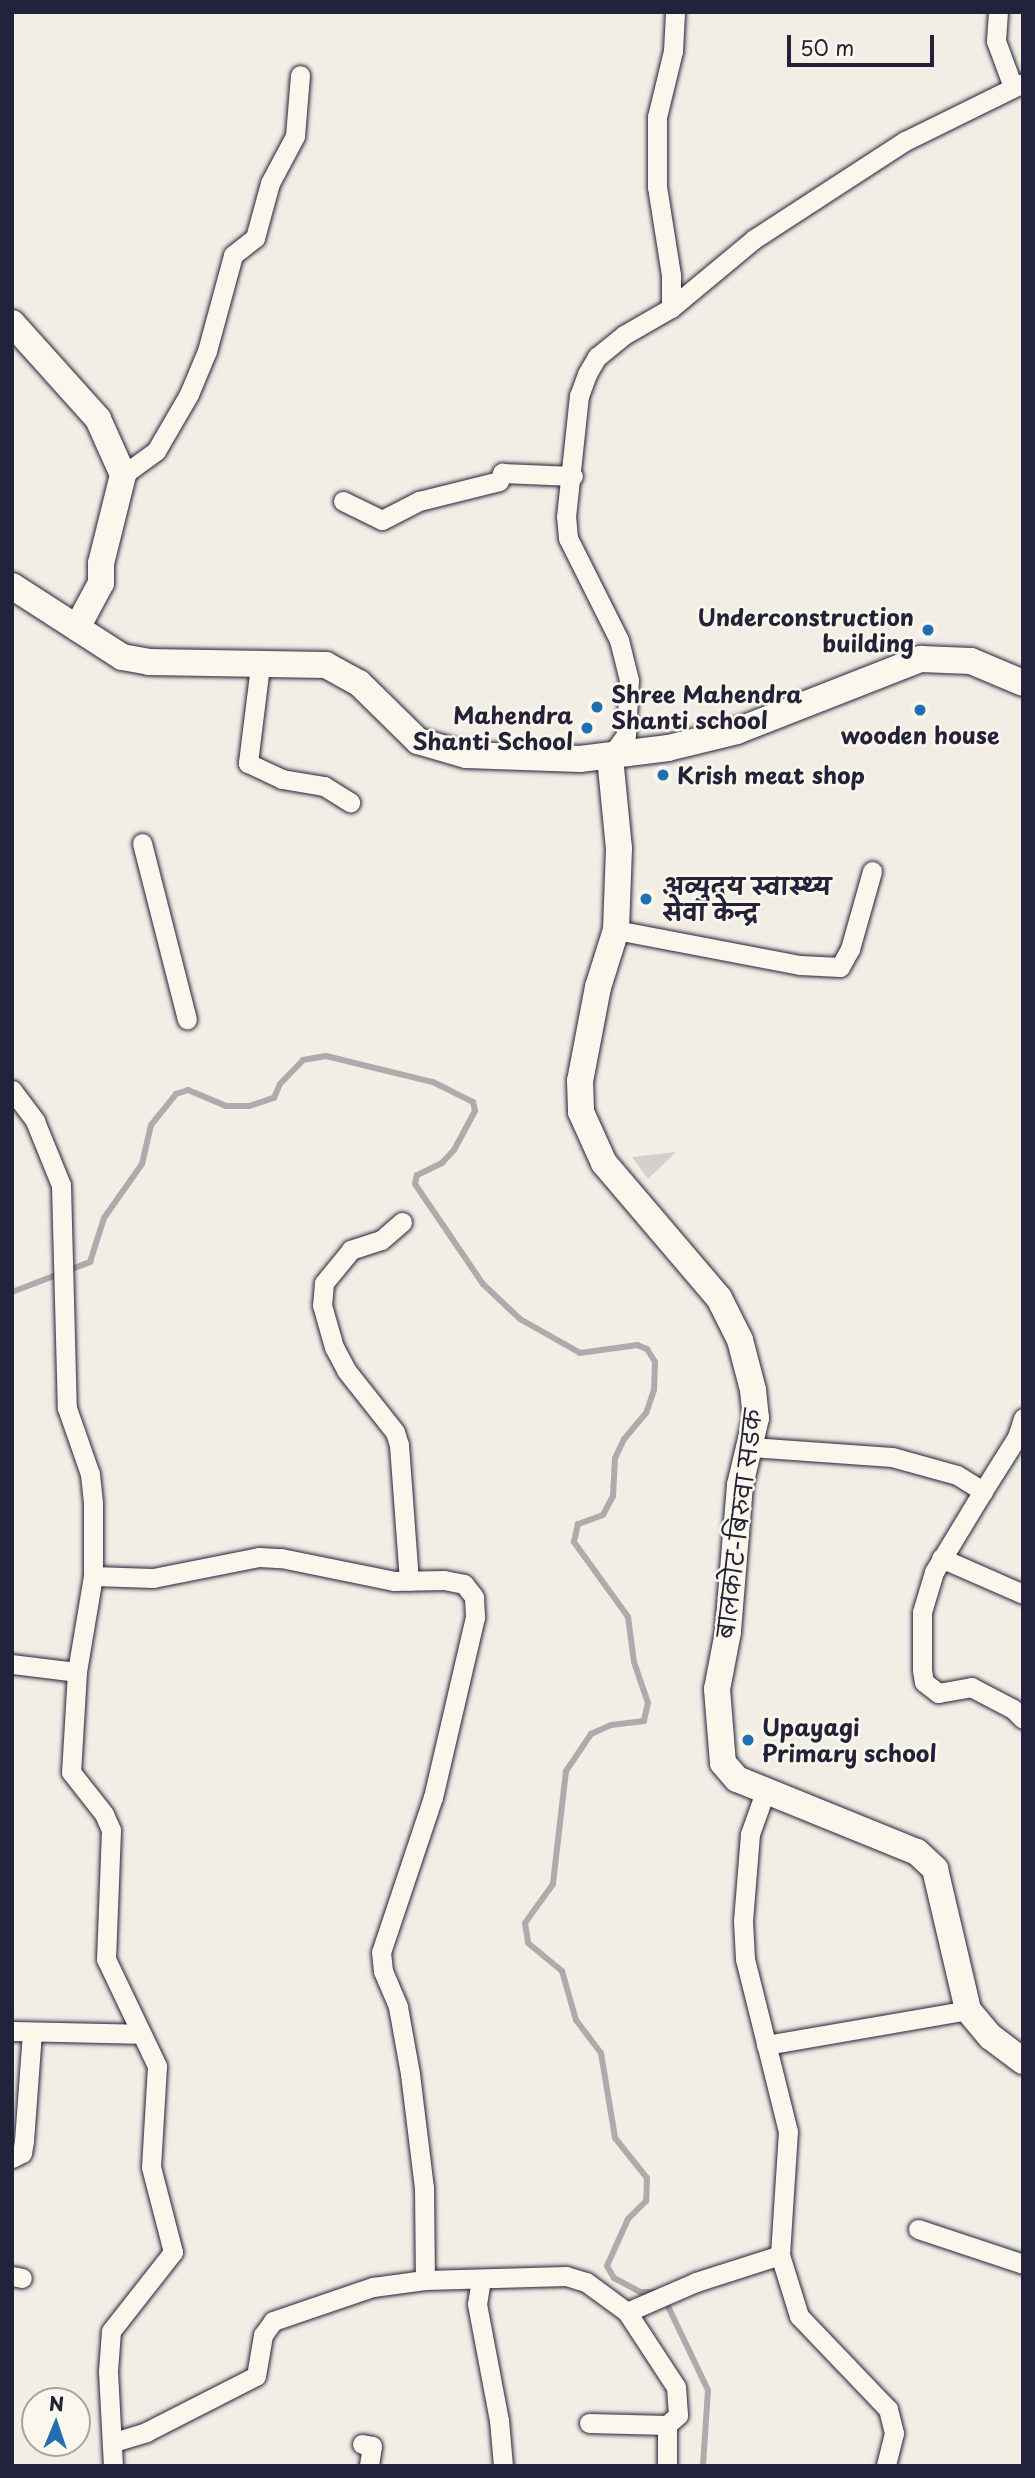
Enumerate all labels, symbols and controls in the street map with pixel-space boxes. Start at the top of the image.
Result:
scale bar [790,21,937,65]
text: 50 m [800,31,854,63]
place label: Underconstruction building [698,603,914,657]
marker: Underconstruction building [920,622,936,638]
place label: Shree Mahendra Shanti school [611,680,804,734]
marker: Shree Mahendra Shanti school [589,699,605,715]
place label: Mahendra Shanti School [412,701,573,755]
marker: wooden house [912,702,928,718]
marker: Mahendra Shanti School [579,720,595,736]
place label: wooden house [840,721,1000,749]
place label: Krish meat shop [677,761,866,789]
marker: Krish meat shop [655,767,671,783]
place label: अव्युदय स्वास्थ्य सेवा केन्द्र [662,872,831,926]
marker: अव्युदय स्वास्थ्य सेवा केन्द्र [636,889,656,909]
street label: बालकोट-बिरुवा सडक [711,1408,767,1640]
place label: Upayagi Primary school [762,1713,937,1767]
marker: Upayagi Primary school [740,1732,756,1748]
north arrow [21,2387,91,2457]
text: N [49,2389,65,2417]

